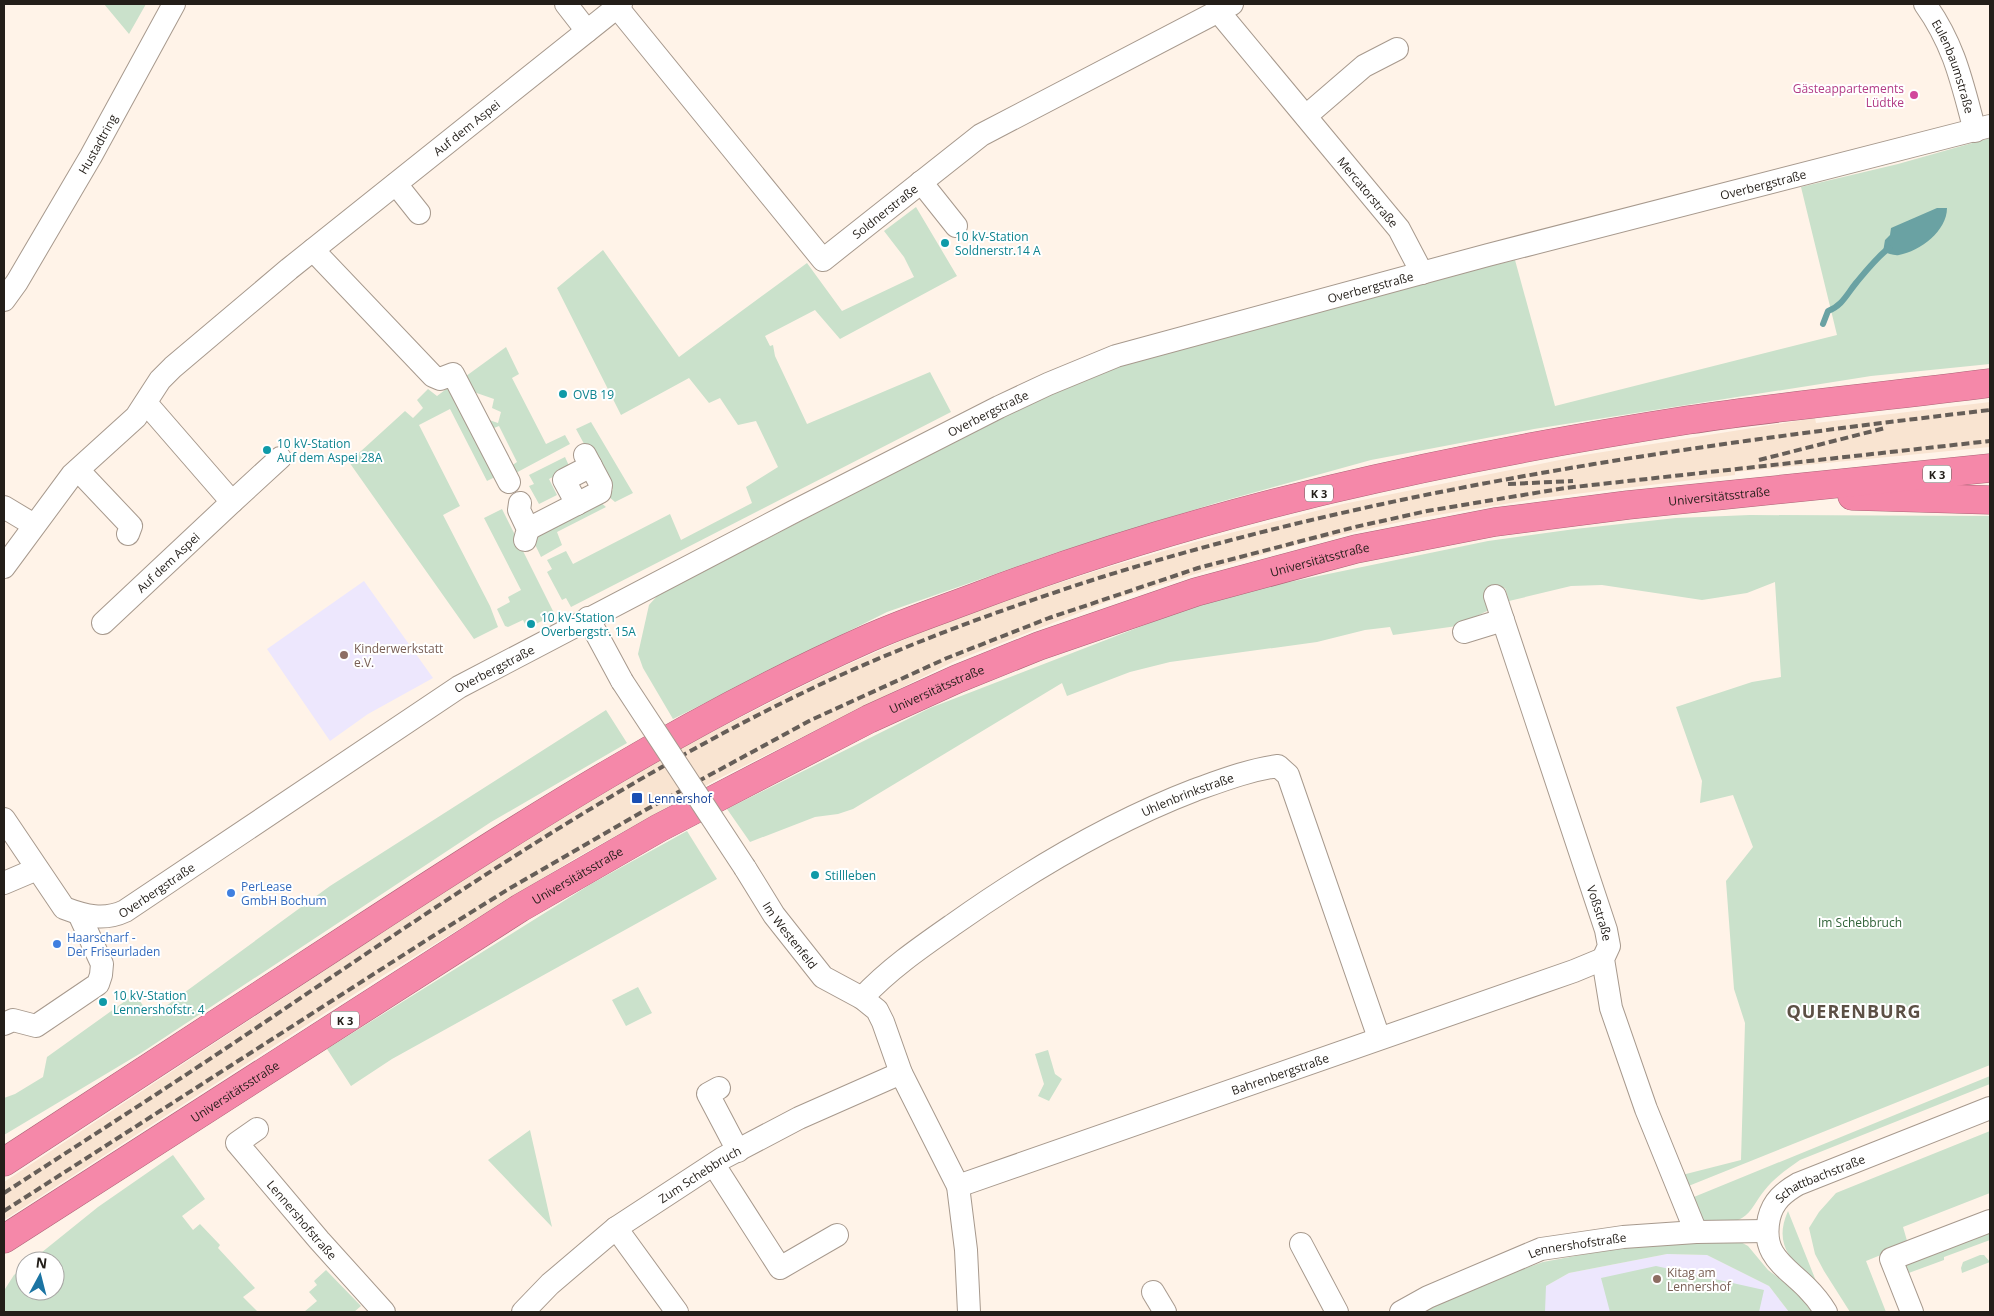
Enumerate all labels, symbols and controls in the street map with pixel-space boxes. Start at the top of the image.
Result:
street label: Eulenbaumstraße [1928,16,1978,115]
place label: Gästeappartements Lüdtke [1793,80,1904,111]
marker: Gästeappartements Lüdtke [1908,89,1920,101]
street label: Auf dem Aspei [429,96,503,159]
street label: Hustadtring [74,110,121,177]
street label: Mercatorstraße [1334,153,1403,231]
street label: Overbergstraße [1718,165,1808,204]
street label: Soldnerstraße [848,180,921,242]
place label: 10 kV-Station Soldnerstr.14 A [955,228,1041,259]
marker: 10 kV-Station Soldnerstr.14 A [939,237,951,249]
street label: Overbergstraße [1326,267,1415,307]
place label: OVB 19 [573,386,614,403]
street label: Overbergstraße [944,386,1031,440]
marker: OVB 19 [557,388,569,400]
place label: 10 kV-Station Auf dem Aspei 28A [277,435,383,466]
marker: 10 kV-Station Auf dem Aspei 28A [261,444,273,456]
road number: K 3 [1923,466,1951,482]
street label: Universitätsstraße [1667,482,1771,509]
road number: K 3 [1305,484,1333,502]
street label: Auf dem Aspei [133,528,203,596]
street label: Universitätsstraße [1268,538,1371,580]
place label: 10 kV-Station Overbergstr. 15A [541,609,636,640]
marker: 10 kV-Station Overbergstr. 15A [525,618,537,630]
place label: Kinderwerkstatt e.V. [354,640,443,671]
street label: Overbergstraße [451,641,537,697]
marker: Kinderwerkstatt e.V. [338,649,350,661]
street label: Universitätsstraße [886,660,987,717]
street label: Uhlenbrinkstraße [1138,769,1236,820]
place label: Lennershof [648,790,713,807]
marker: Lennershof [630,791,644,805]
street label: Universitätsstraße [529,842,626,908]
street label: Overbergstraße [116,858,198,921]
place label: Stillleben [825,867,876,884]
marker: Stillleben [809,869,821,881]
place label: PerLease GmbH Bochum [241,878,327,909]
street label: Voßstraße [1583,883,1616,943]
marker: PerLease GmbH Bochum [225,887,237,899]
street label: Im Westenfeld [759,898,822,972]
park label: Im Schebbruch [1818,914,1902,931]
place label: Haarscharf - Der Friseurladen [67,929,160,960]
marker: Haarscharf - Der Friseurladen [51,938,63,950]
place label: 10 kV-Station Lennershofstr. 4 [113,987,205,1018]
marker: 10 kV-Station Lennershofstr. 4 [97,996,109,1008]
district label: QUERENBURG [1786,999,1922,1023]
road number: K 3 [331,1012,359,1028]
street label: Bahrenbergstraße [1229,1049,1331,1098]
street label: Universitätsstraße [187,1056,282,1126]
street label: Zum Schebbruch [655,1142,744,1207]
street label: Schattbachstraße [1771,1150,1868,1206]
street label: Lennershofstraße [263,1176,341,1263]
street label: Lennershofstraße [1525,1228,1628,1262]
north arrow [15,1251,65,1301]
text: N [35,1252,48,1273]
place label: Kitag am Lennershof [1667,1264,1732,1295]
marker: Kitag am Lennershof [1651,1273,1663,1285]

